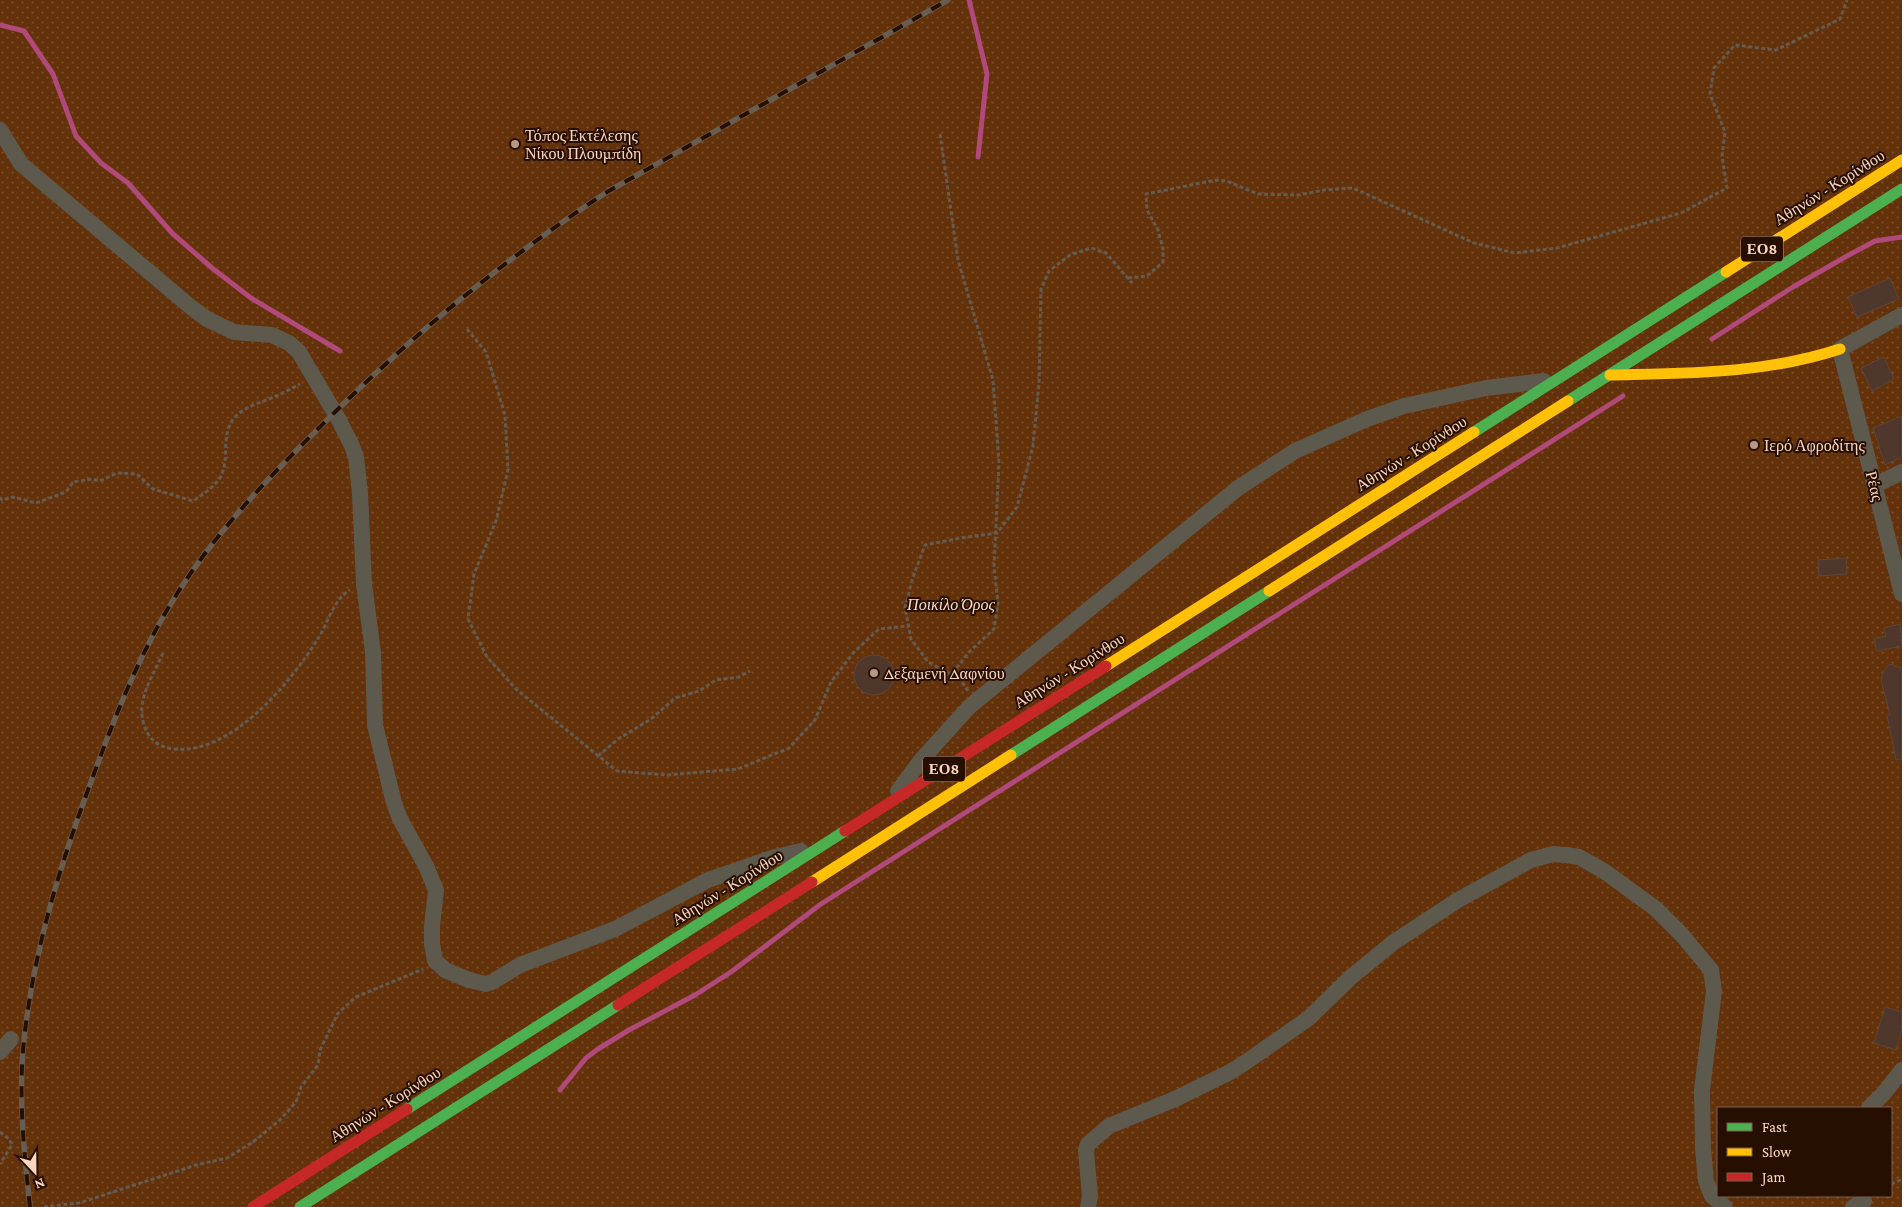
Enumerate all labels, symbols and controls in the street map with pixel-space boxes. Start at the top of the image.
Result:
place label: Τόπος Εκτέλεσης Νίκου Πλουμπίδη [525,127,641,163]
marker: Τόπος Εκτέλεσης Νίκου Πλουμπίδη [509,138,521,150]
street label: Αθηνών - Κορίνθου [1771,147,1888,229]
road number: ΕΟ8 [1741,236,1783,262]
street label: Αθηνών - Κορίνθου [1353,413,1470,495]
place label: Ιερό Αφροδίτης [1764,437,1865,455]
marker: Ιερό Αφροδίτης [1748,439,1760,451]
street label: Ρέας [1863,469,1887,504]
park label: Ποικίλο Όρος [906,596,995,614]
street label: Αθηνών - Κορίνθου [1011,630,1128,712]
place label: Δεξαμενή Δαφνίου [884,665,1005,683]
marker: Δεξαμενή Δαφνίου [868,667,880,679]
road number: ΕΟ8 [923,756,965,782]
street label: Αθηνών - Κορίνθου [669,847,786,929]
street label: Αθηνών - Κορίνθου [327,1064,444,1146]
legend [1717,1107,1892,1197]
text: Fast [1762,1119,1788,1135]
text: Slow [1762,1144,1792,1160]
north arrow [10,1147,60,1197]
text: Jam [1760,1169,1785,1186]
text: N [32,1175,47,1193]

